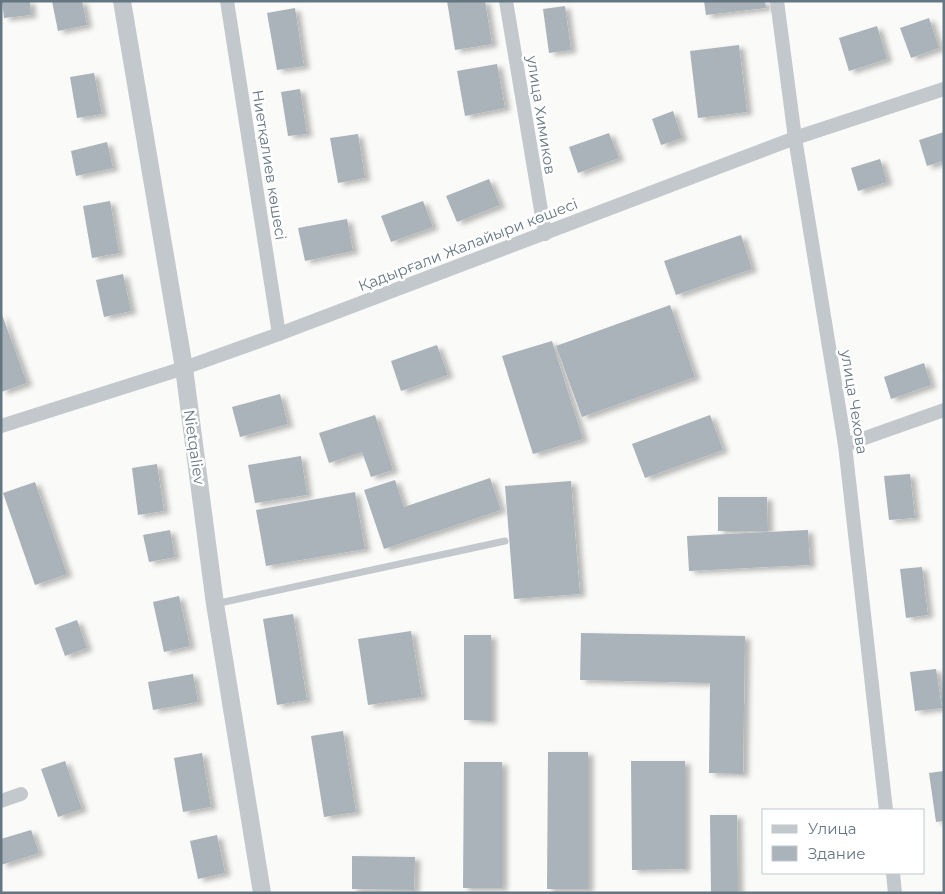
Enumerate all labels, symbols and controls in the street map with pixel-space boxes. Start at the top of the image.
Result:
street label: улица Химиков [523,53,560,176]
street label: Ниетқалиев көшесі [248,88,291,241]
street label: Қадырғали Жалайыри көшесі [355,194,580,295]
street label: улица Чехова [837,347,872,456]
street label: Nietqaliev [180,408,209,486]
legend [762,809,925,874]
text: Улица [808,819,856,838]
text: Здание [808,844,866,863]

